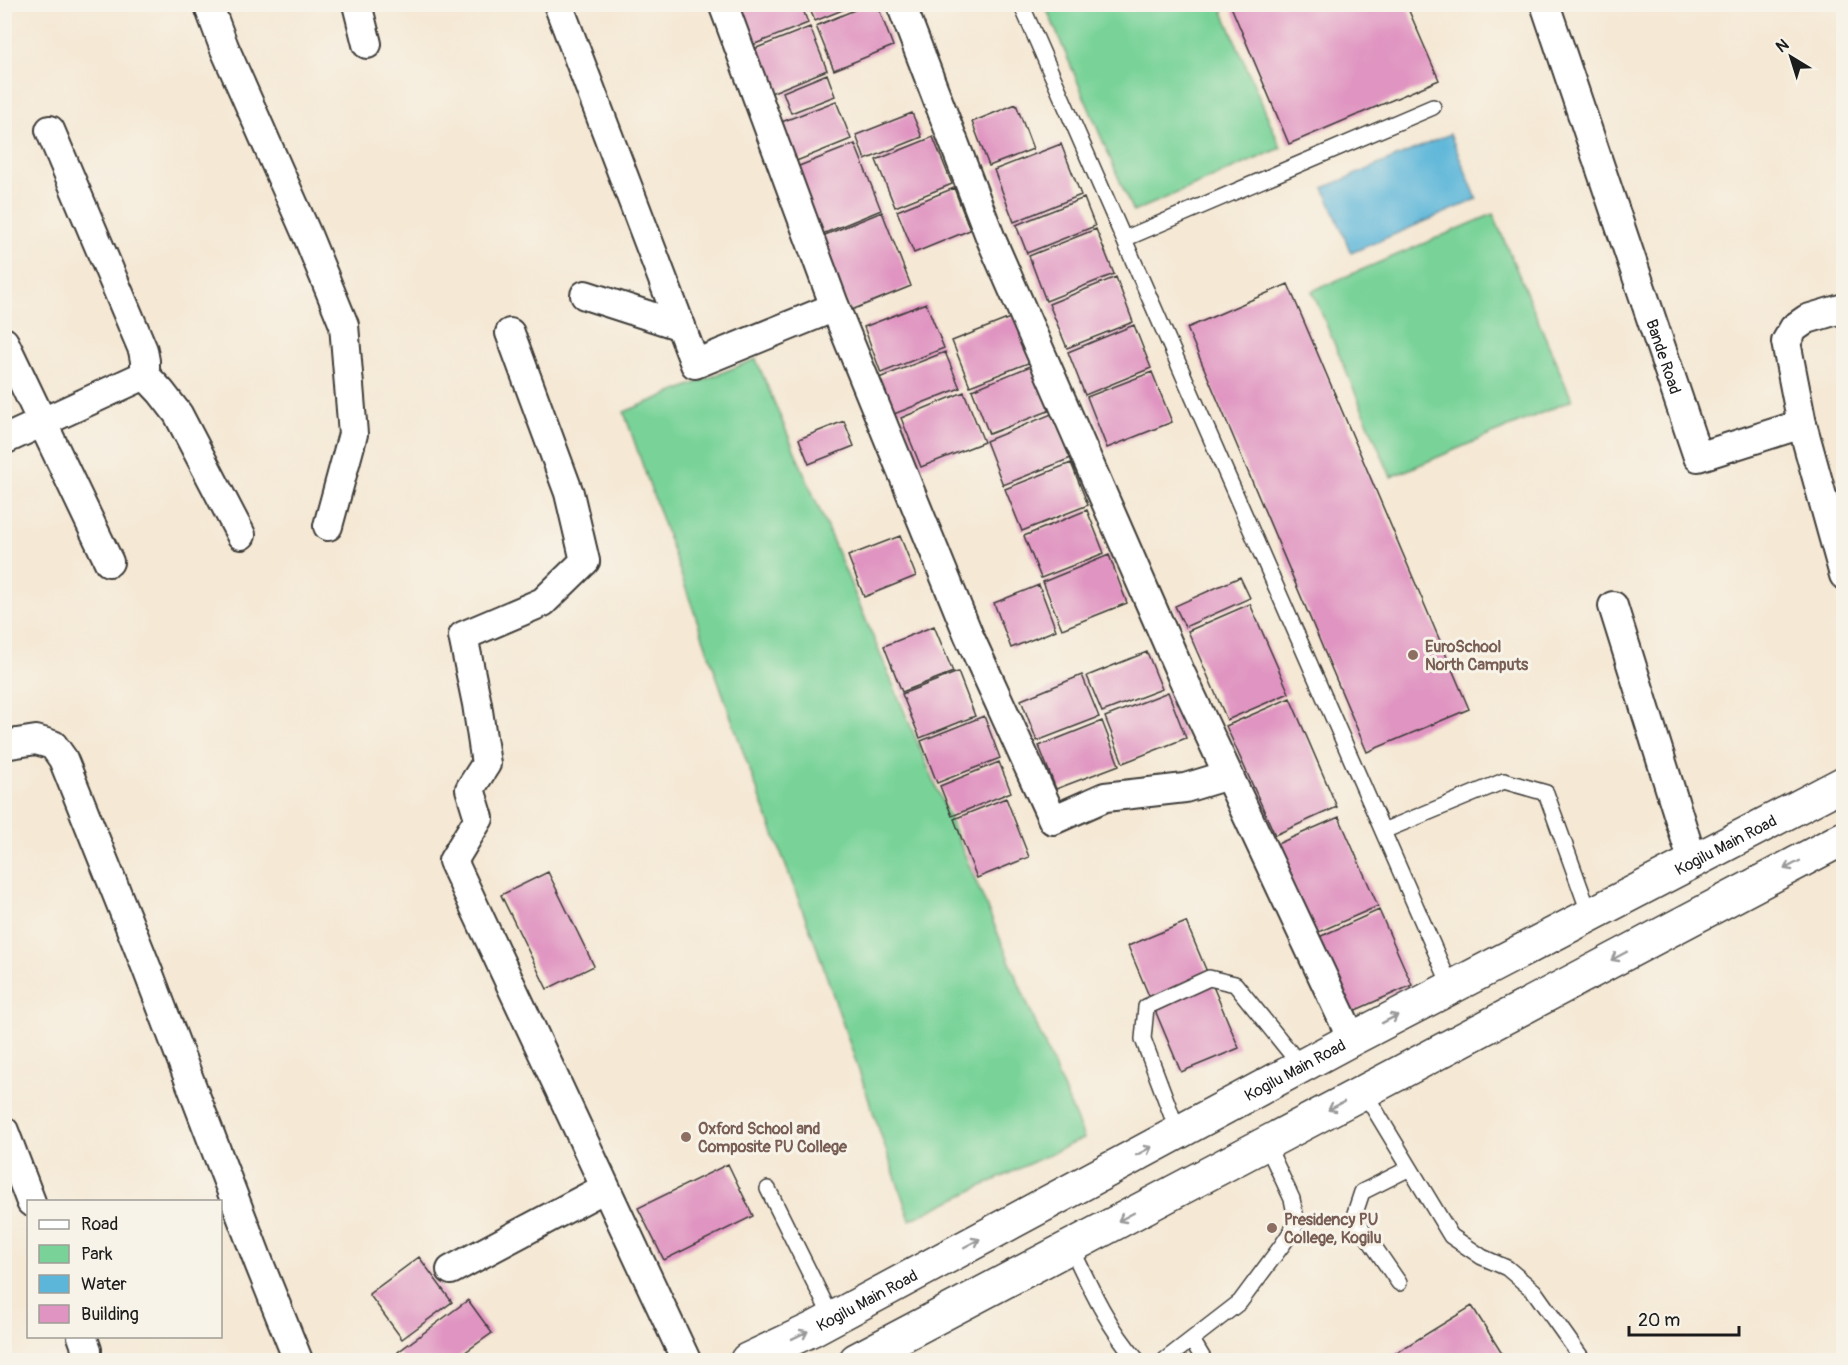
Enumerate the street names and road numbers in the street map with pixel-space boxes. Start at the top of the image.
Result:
street label: Bande Road [1641,317,1685,397]
street label: Kogilu Main Road [1672,811,1780,880]
street label: Kogilu Main Road [1241,1035,1349,1106]
street label: Kogilu Main Road [813,1266,921,1336]

